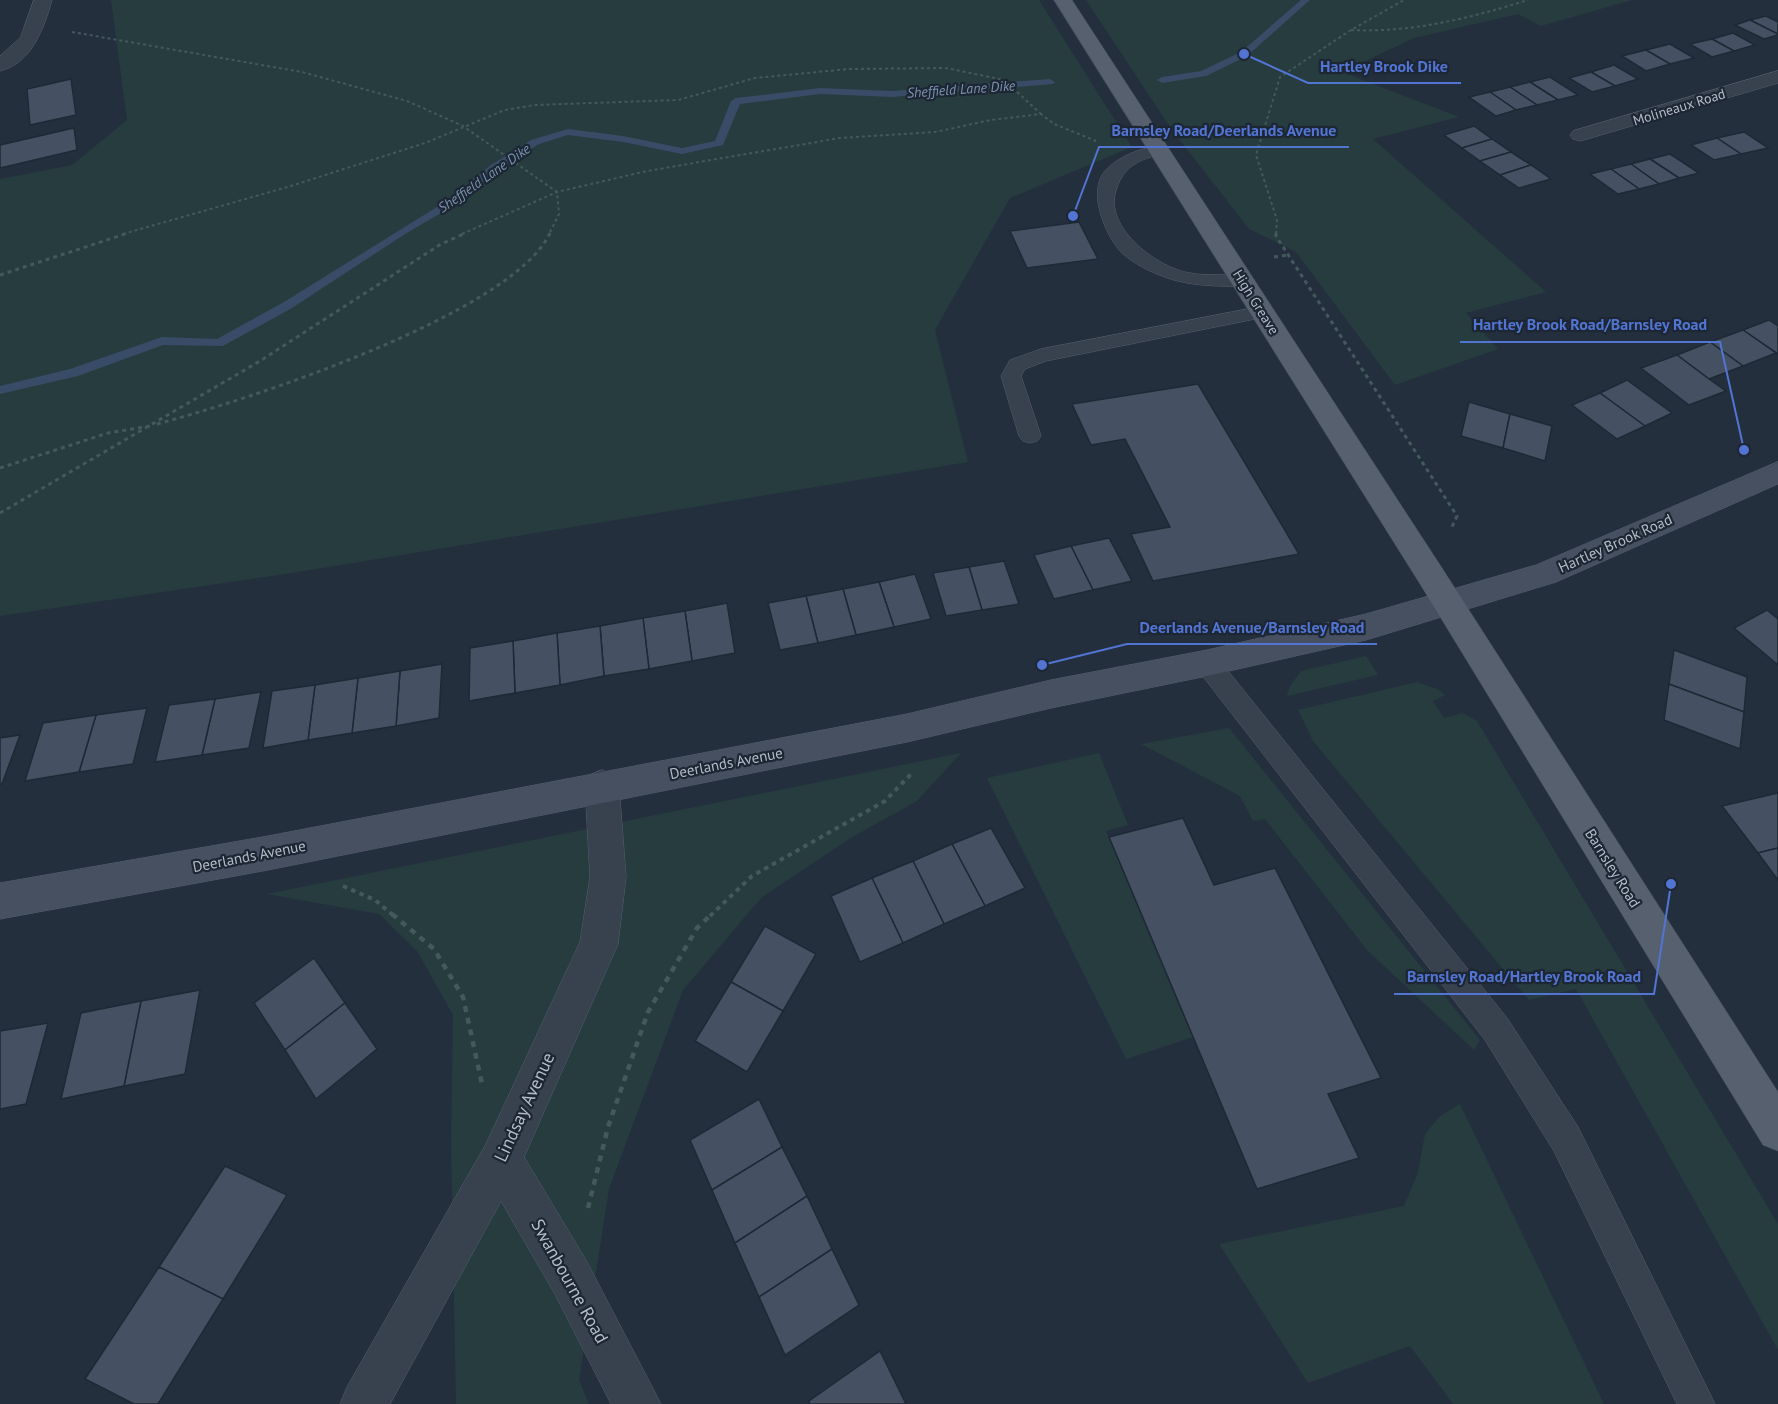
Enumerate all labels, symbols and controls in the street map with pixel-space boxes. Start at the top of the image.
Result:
callout: Hartley Brook Dike [1308,49,1461,83]
text: Hartley Brook Dike [1320,56,1448,76]
water label: Sheffield Lane Dike [906,76,1016,102]
street label: Molineaux Road [1631,84,1727,130]
callout: Barnsley Road/Deerlands Avenue [1099,113,1349,147]
text: Barnsley Road/Deerlands Avenue [1112,120,1336,140]
water label: Sheffield Lane Dike [434,139,534,217]
street label: High Greave [1229,266,1283,338]
callout: Hartley Brook Road/Barnsley Road [1460,308,1720,342]
text: Hartley Brook Road/Barnsley Road [1473,314,1707,334]
street label: Hartley Brook Road [1555,509,1675,577]
callout: Deerlands Avenue/Barnsley Road [1127,610,1377,644]
text: Deerlands Avenue/Barnsley Road [1140,617,1364,637]
street label: Deerlands Avenue [668,743,784,783]
street label: Barnsley Road [1581,825,1645,911]
street label: Deerlands Avenue [191,836,307,876]
callout: Barnsley Road/Hartley Brook Road [1394,960,1654,994]
text: Barnsley Road/Hartley Brook Road [1407,966,1641,986]
street label: Lindsay Avenue [489,1049,559,1165]
street label: Swanbourne Road [526,1215,614,1347]

